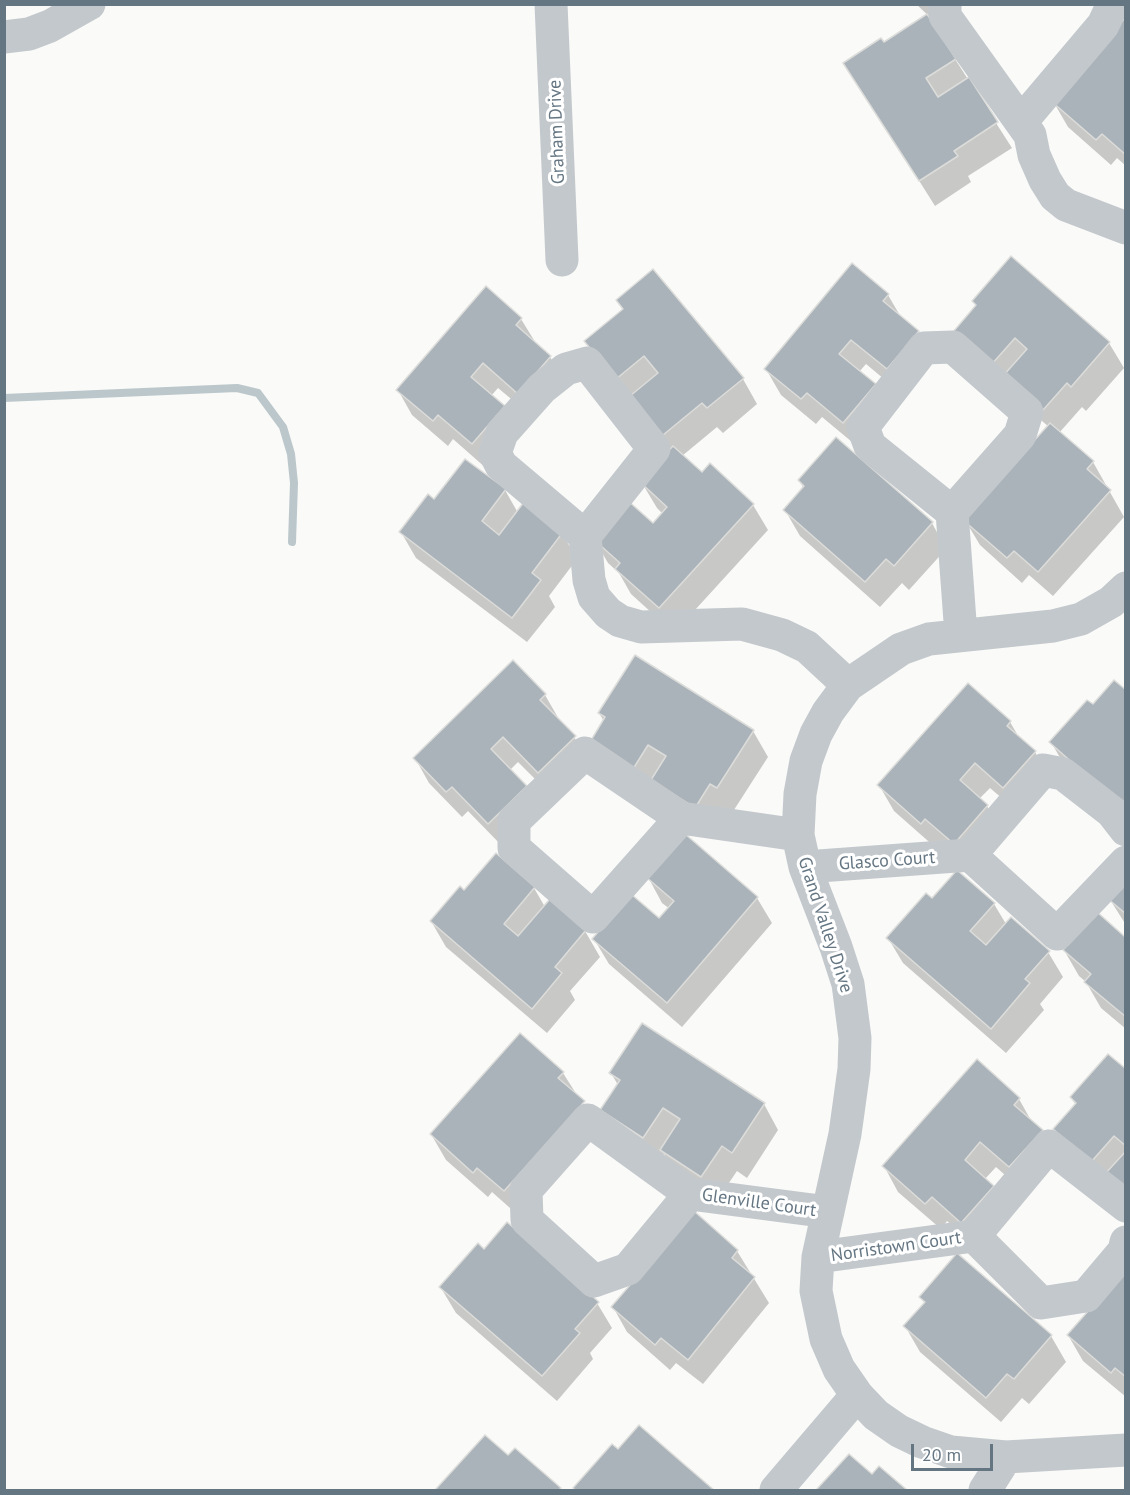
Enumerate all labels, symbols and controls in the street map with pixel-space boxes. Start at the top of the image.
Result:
street label: Graham Drive [544,79,570,185]
street label: Glasco Court [838,847,936,875]
street label: Grand Valley Drive [793,854,857,996]
street label: Glenville Court [701,1184,817,1222]
street label: Norristown Court [829,1227,963,1267]
scale bar [914,1432,996,1470]
text: 20 m [922,1443,961,1466]

